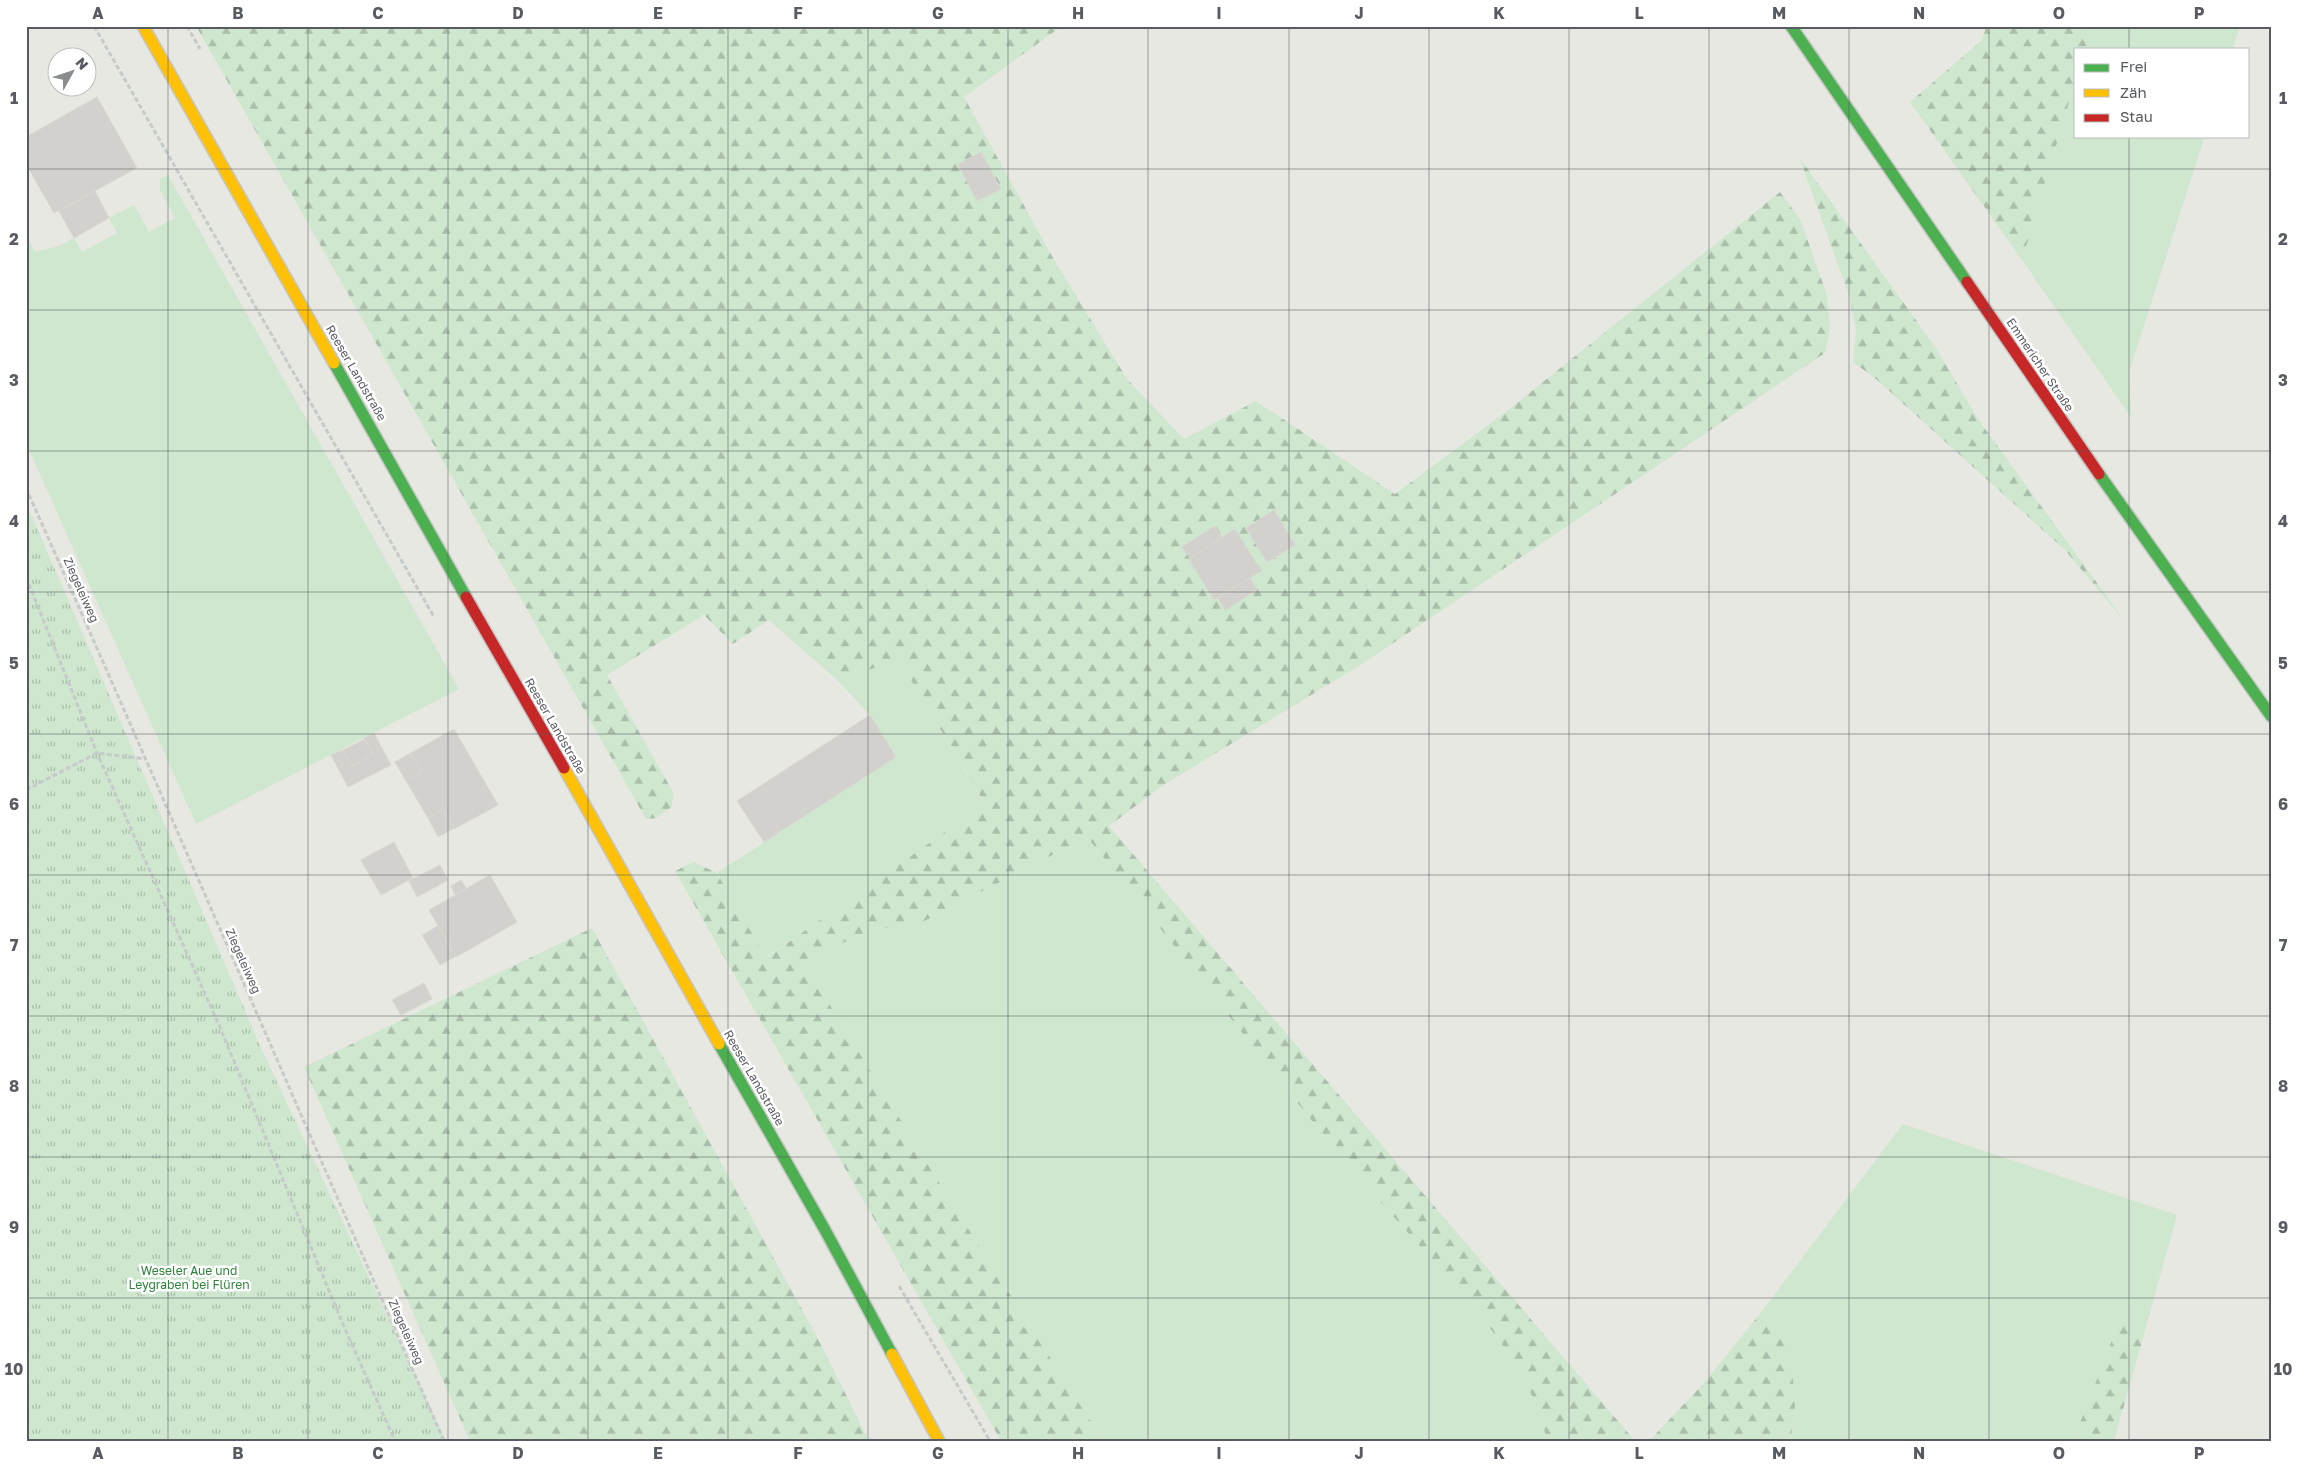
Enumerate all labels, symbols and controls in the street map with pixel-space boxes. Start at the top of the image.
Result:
text: A [92,3,104,23]
text: B [232,3,244,23]
text: C [372,3,384,23]
text: D [512,3,524,23]
text: E [653,3,663,23]
text: F [793,3,803,23]
text: G [932,3,944,23]
text: H [1072,3,1084,23]
text: I [1216,3,1222,23]
text: J [1354,3,1364,23]
text: K [1493,3,1505,23]
text: L [1634,3,1644,23]
text: M [1772,3,1786,23]
text: N [1913,3,1925,23]
text: O [2053,3,2065,23]
text: P [2194,3,2205,23]
north arrow [48,48,98,98]
legend [2074,48,2250,138]
text: N [72,54,92,73]
text: Frei [2120,57,2147,75]
text: Zäh [2120,83,2147,101]
text: 1 [10,88,18,108]
text: 1 [2279,88,2287,108]
text: Stau [2120,107,2153,125]
text: 2 [9,229,19,249]
text: 2 [2278,229,2288,249]
street label: Emmericher Straße [2004,315,2077,414]
street label: Reeser Landstraße [323,322,390,423]
text: 3 [9,370,19,390]
text: 3 [2278,370,2288,390]
text: 4 [9,511,19,531]
text: 4 [2278,511,2288,531]
street label: Ziegeleiweg [60,555,102,625]
text: 5 [9,653,19,673]
text: 5 [2278,653,2288,673]
street label: Reeser Landstraße [522,675,589,776]
text: 6 [9,794,19,814]
text: 6 [2278,794,2288,814]
street label: Ziegeleiweg [222,926,264,996]
text: 7 [10,935,19,955]
text: 7 [2279,935,2288,955]
street label: Reeser Landstraße [721,1027,788,1128]
text: 8 [9,1076,19,1096]
text: 8 [2278,1076,2288,1096]
text: 9 [9,1217,19,1237]
text: 9 [2278,1217,2288,1237]
park label: Weseler Aue und Leygraben bei Flüren [128,1263,250,1292]
street label: Ziegeleiweg [385,1297,427,1367]
text: 10 [5,1359,23,1379]
text: 10 [2274,1359,2292,1379]
text: A [92,1443,104,1463]
text: B [232,1443,244,1463]
text: C [372,1443,384,1463]
text: D [512,1443,524,1463]
text: E [653,1443,663,1463]
text: F [793,1443,803,1463]
text: G [932,1443,944,1463]
text: H [1072,1443,1084,1463]
text: I [1216,1443,1222,1463]
text: J [1354,1443,1364,1463]
text: K [1493,1443,1505,1463]
text: L [1634,1443,1644,1463]
text: M [1772,1443,1786,1463]
text: N [1913,1443,1925,1463]
text: O [2053,1443,2065,1463]
text: P [2194,1443,2205,1463]

